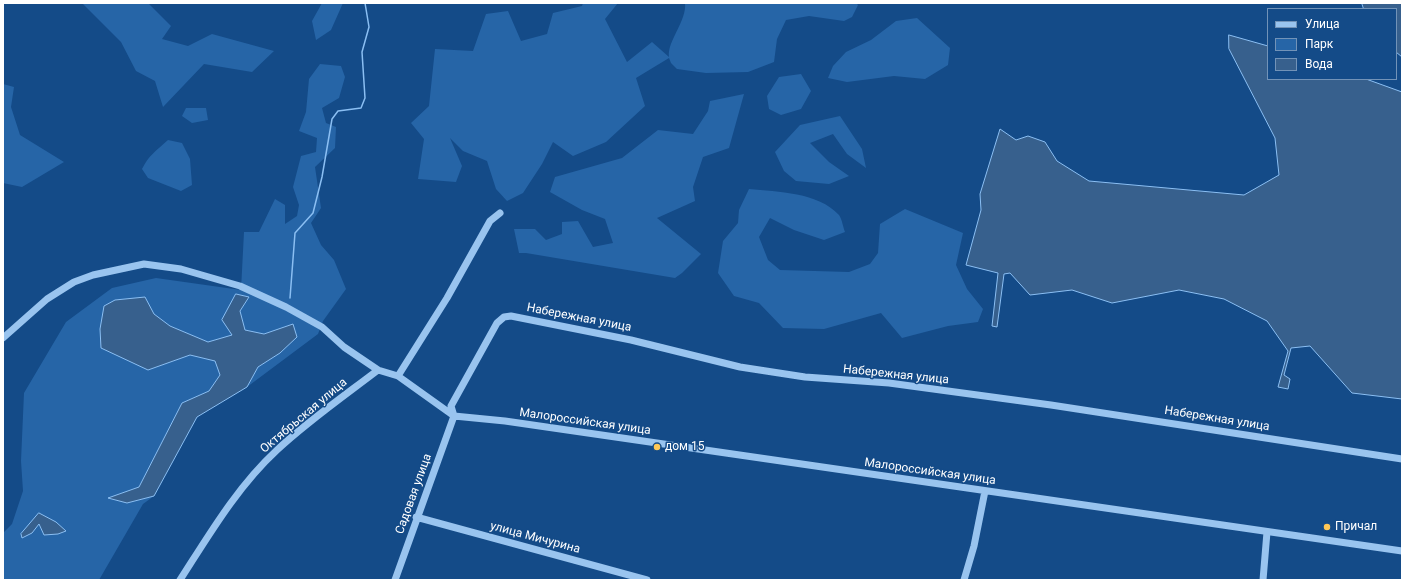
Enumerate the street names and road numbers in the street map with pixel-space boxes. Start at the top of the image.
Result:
street label: Набережная улица [525,301,633,335]
street label: Набережная улица [842,362,950,388]
street label: Октябрьская улица [258,376,350,456]
street label: Набережная улица [1163,404,1271,434]
street label: Малороссийская улица [518,406,652,438]
street label: Садовая улица [393,452,435,536]
street label: Малороссийская улица [863,456,997,488]
street label: улица Мичурина [488,519,582,557]

